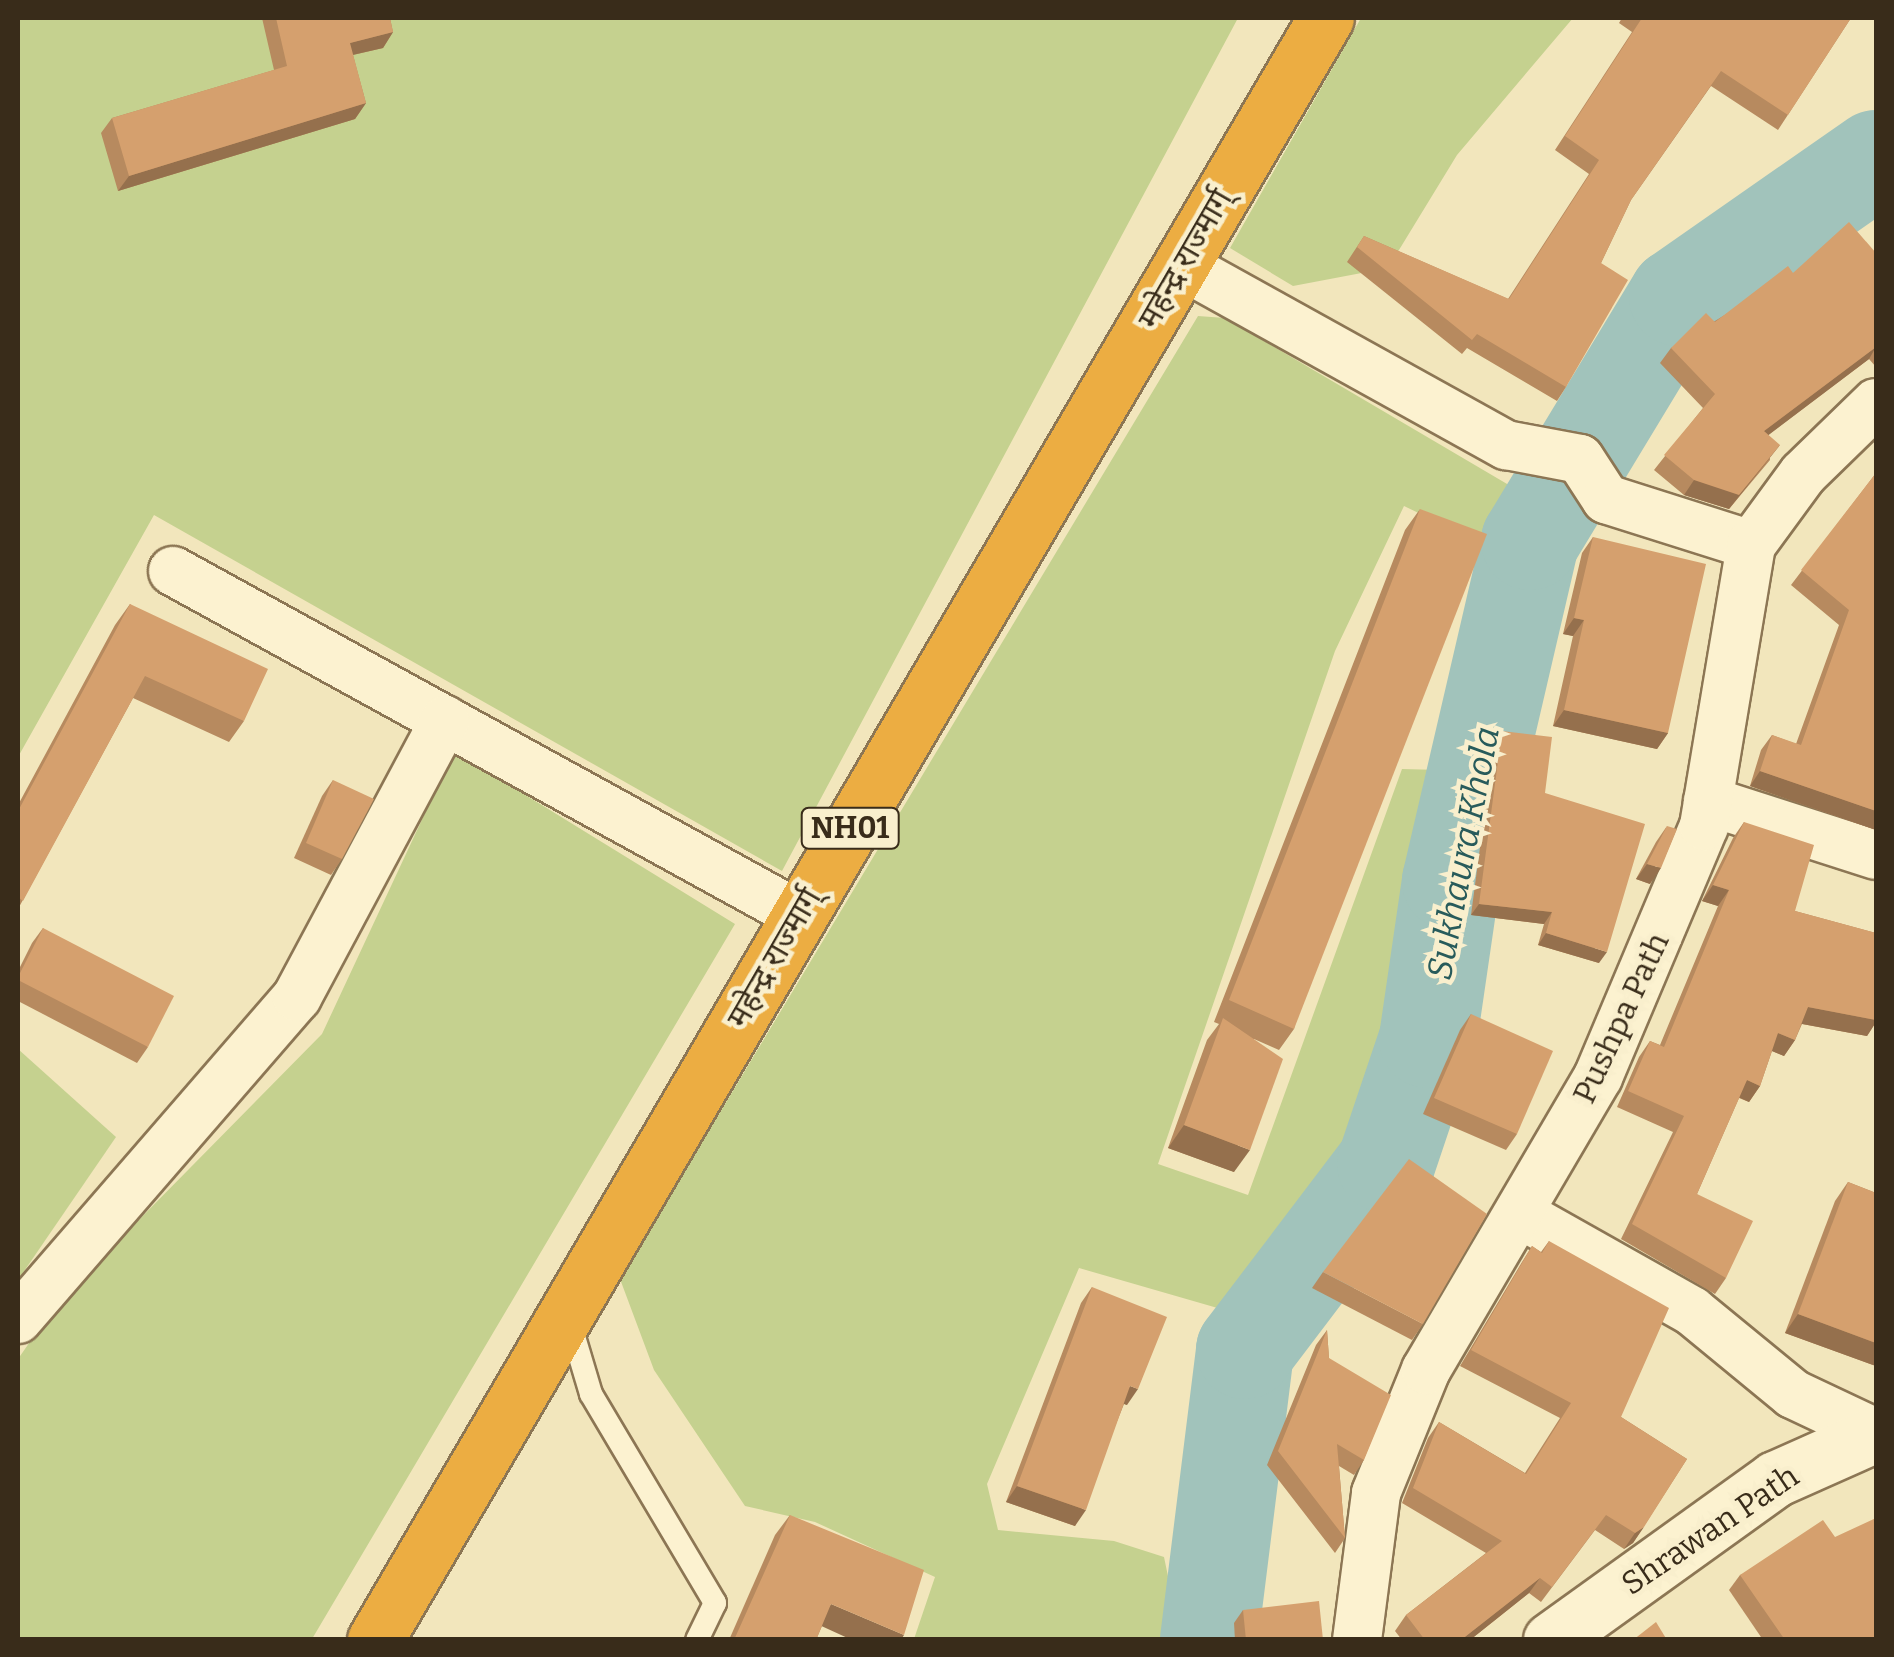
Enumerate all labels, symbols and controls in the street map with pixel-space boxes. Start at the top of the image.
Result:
street label: महेन्द्र राज्मार्ग् [1130,182,1240,336]
water label: Sukhaura Khola [1418,723,1508,983]
road number: NH01 [800,803,900,853]
street label: महेन्द्र राज्मार्ग् [719,881,829,1035]
street label: Pushpa Path [1565,927,1677,1109]
street label: Shrawan Path [1614,1457,1806,1603]

